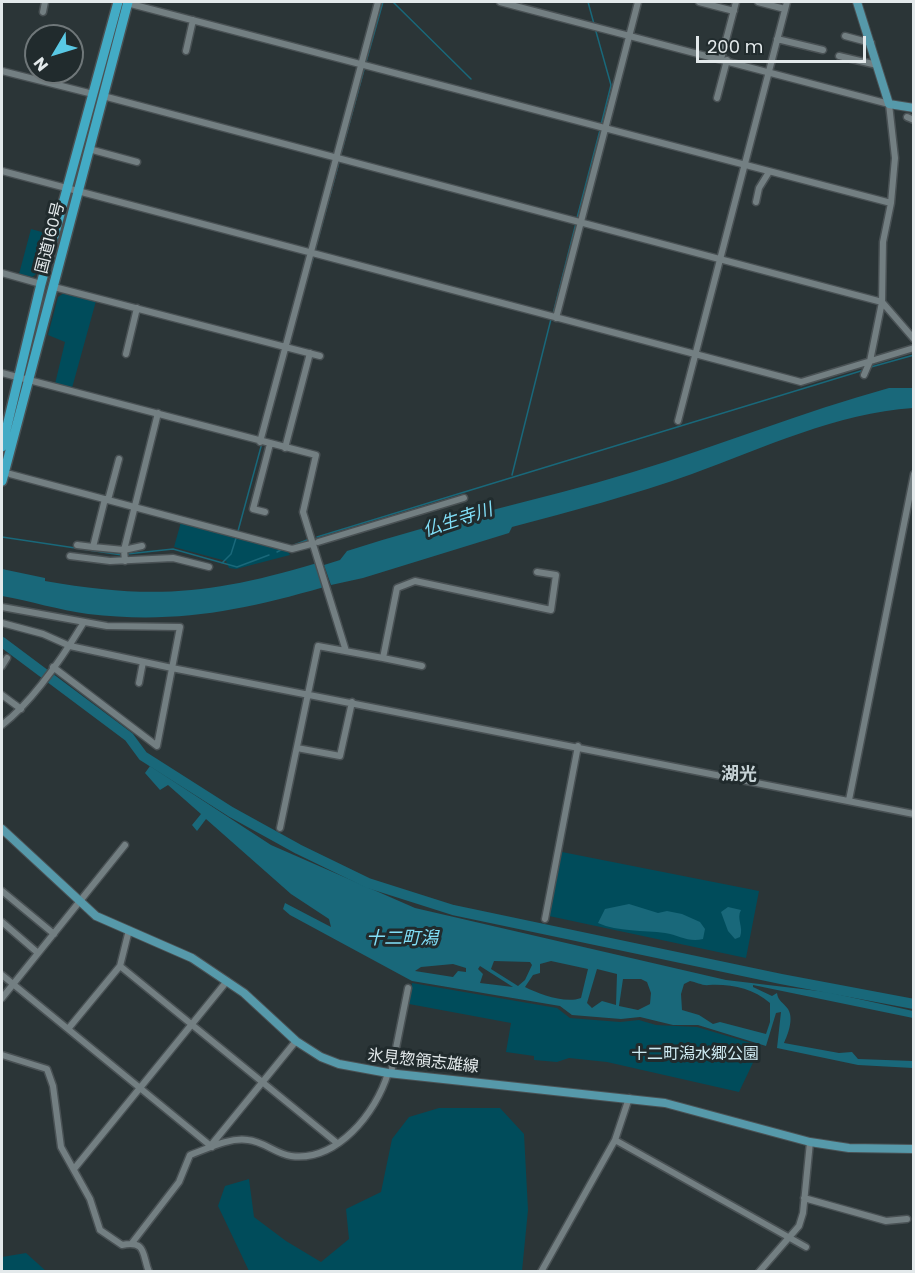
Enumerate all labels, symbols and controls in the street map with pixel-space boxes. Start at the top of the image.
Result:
north arrow [24,24,84,84]
scale bar [699,24,868,62]
text: 200 m [707,34,763,59]
text: N [28,52,54,76]
street label: 国道160号 [33,200,69,276]
water label: 仏生寺川 [420,500,496,542]
district label: 湖光 [721,764,757,786]
water label: 十二町潟 [366,928,438,950]
park label: 十二町潟水郷公園 [631,1045,759,1065]
street label: 氷見惣領志雄線 [366,1047,480,1077]

